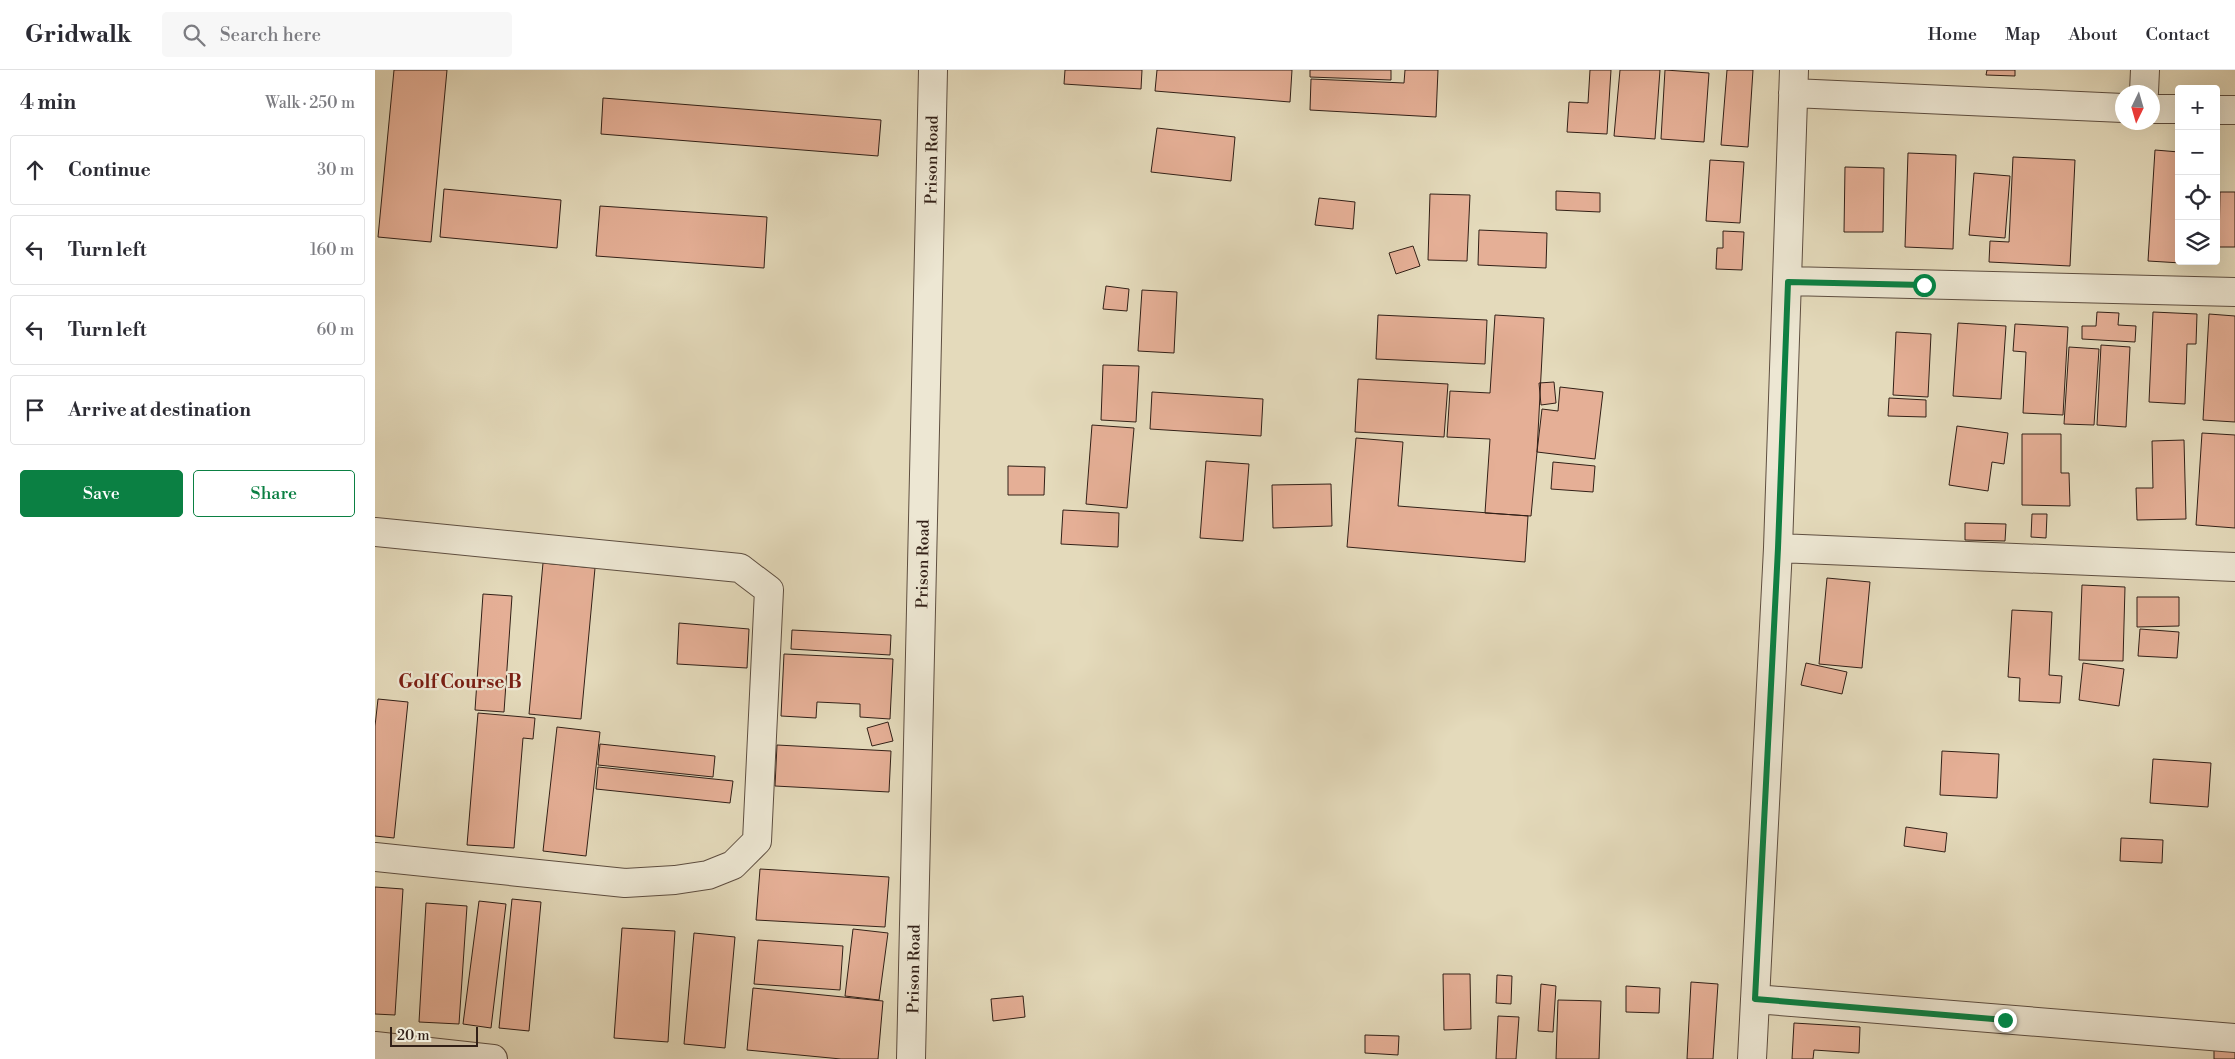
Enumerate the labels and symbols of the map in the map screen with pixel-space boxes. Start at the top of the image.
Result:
north arrow [2115,85,2160,130]
street label: Prison Road [921,115,943,205]
route start [1913,274,1936,297]
street label: Prison Road [912,519,934,609]
district label: Golf Course B [398,670,522,694]
street label: Prison Road [903,924,925,1014]
route end [1994,1009,2017,1032]
scale bar [390,1024,477,1047]

